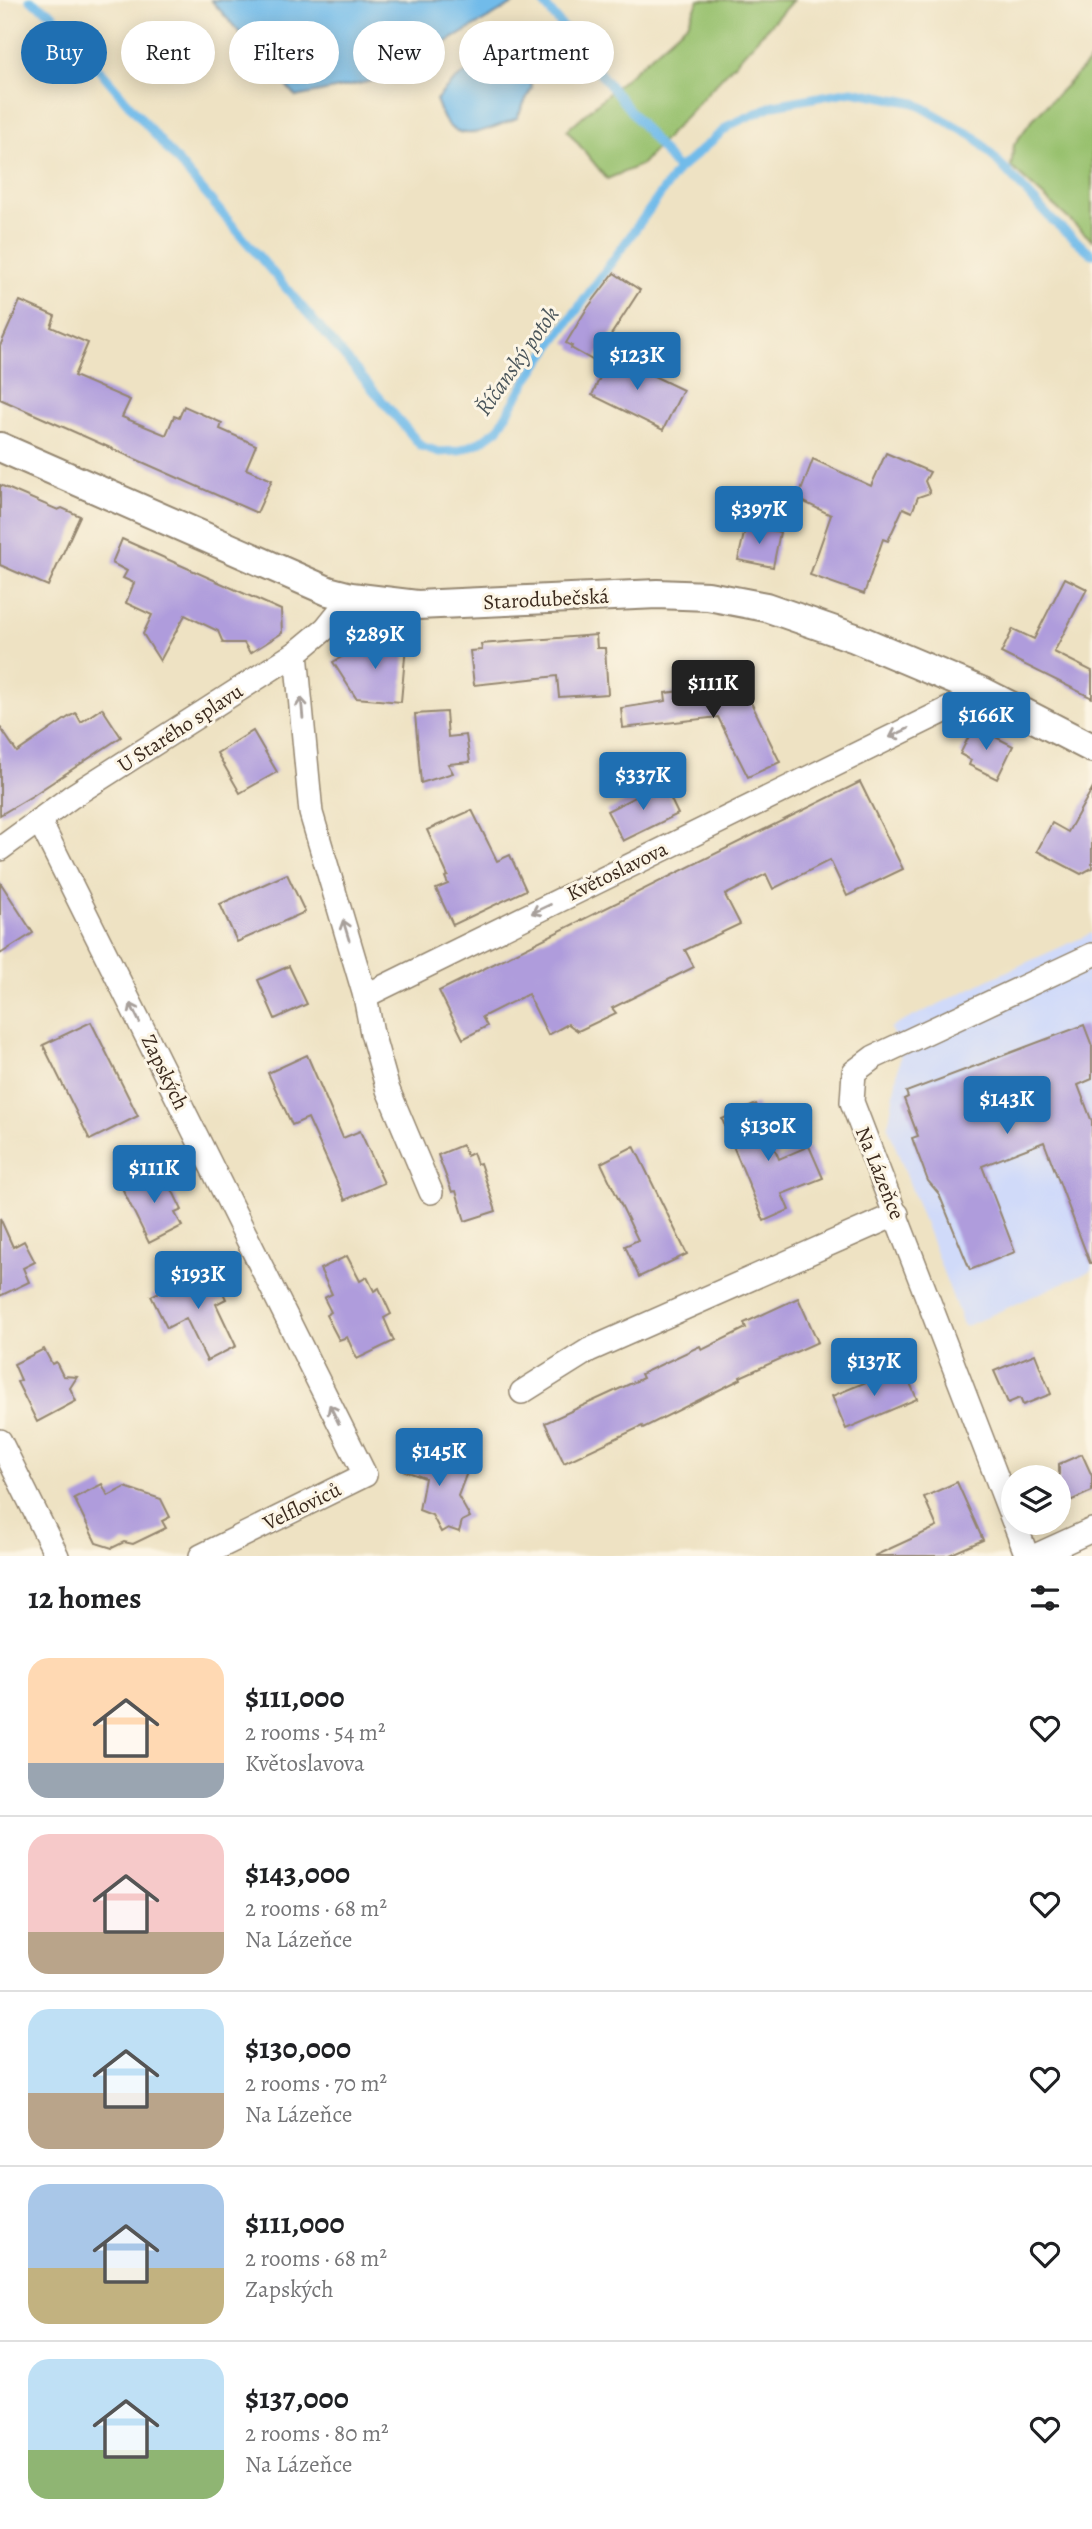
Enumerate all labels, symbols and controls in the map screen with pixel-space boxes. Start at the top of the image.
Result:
chip: Buy [21,21,107,84]
chip: Rent [121,21,215,84]
chip: Filters [229,21,339,84]
chip: New [353,21,445,84]
chip: Apartment [459,21,614,84]
water label: Říčanský potok [468,300,566,422]
pin: $123K [588,332,686,392]
text: $123K [609,339,665,370]
pin: $397K [710,486,808,546]
text: $397K [731,493,787,524]
street label: Starodubečská [482,582,610,616]
pin: $289K [326,612,424,671]
text: $289K [346,618,404,649]
pin: $111K [664,660,762,720]
text: $111K [688,667,738,698]
street label: U Starého splavu [112,677,249,779]
pin: $166K [937,692,1035,752]
one-way arrow [295,697,308,720]
text: $166K [958,699,1014,730]
one-way arrow [889,726,910,740]
pin: $337K [594,752,692,812]
text: $337K [615,759,671,790]
street label: Květoslavova [562,834,672,908]
one-way arrow [531,902,552,916]
one-way arrow [338,919,351,941]
one-way arrow [128,1003,142,1024]
street label: Zapských [135,1030,195,1114]
pin: $143K [958,1076,1056,1136]
text: $143K [980,1083,1034,1114]
pin: $130K [719,1104,817,1163]
text: $130K [740,1110,796,1141]
street label: Na Lázeňce [849,1122,911,1224]
pin: $111K [105,1146,203,1205]
text: $111K [129,1152,179,1183]
pin: $193K [149,1252,247,1311]
text: $193K [171,1258,225,1289]
pin: $137K [825,1338,923,1398]
text: $137K [847,1345,901,1376]
one-way arrow [327,1404,341,1425]
pin: $145K [390,1428,488,1488]
text: $145K [412,1435,466,1466]
map controls [1001,1465,1071,1535]
button: layers [1001,1465,1071,1535]
street label: Velfloviců [257,1475,346,1537]
text: 12 homes [28,1578,141,1618]
icon: filters [1026,1579,1064,1617]
text: $111,000 [245,1677,345,1717]
icon: home [84,1686,168,1770]
icon: heart [1026,1709,1064,1747]
text: 2 rooms · 54 m² [245,1717,386,1748]
text: Květoslavova [245,1748,365,1779]
text: $143,000 [245,1853,350,1893]
icon: home [84,1862,168,1946]
icon: heart [1026,1885,1064,1923]
text: 2 rooms · 68 m² [245,1893,387,1924]
text: Na Lázeňce [245,1924,352,1955]
text: $130,000 [245,2028,351,2068]
icon: home [84,2037,168,2121]
icon: heart [1026,2060,1064,2098]
text: 2 rooms · 70 m² [245,2068,387,2099]
text: Na Lázeňce [245,2099,352,2130]
text: $111,000 [245,2203,345,2243]
icon: home [84,2212,168,2296]
icon: heart [1026,2235,1064,2273]
text: 2 rooms · 68 m² [245,2243,387,2274]
text: Zapských [245,2274,334,2305]
text: $137,000 [245,2378,349,2418]
icon: home [84,2387,168,2471]
icon: heart [1026,2410,1064,2448]
text: 2 rooms · 80 m² [245,2418,389,2449]
text: Na Lázeňce [245,2449,352,2480]

